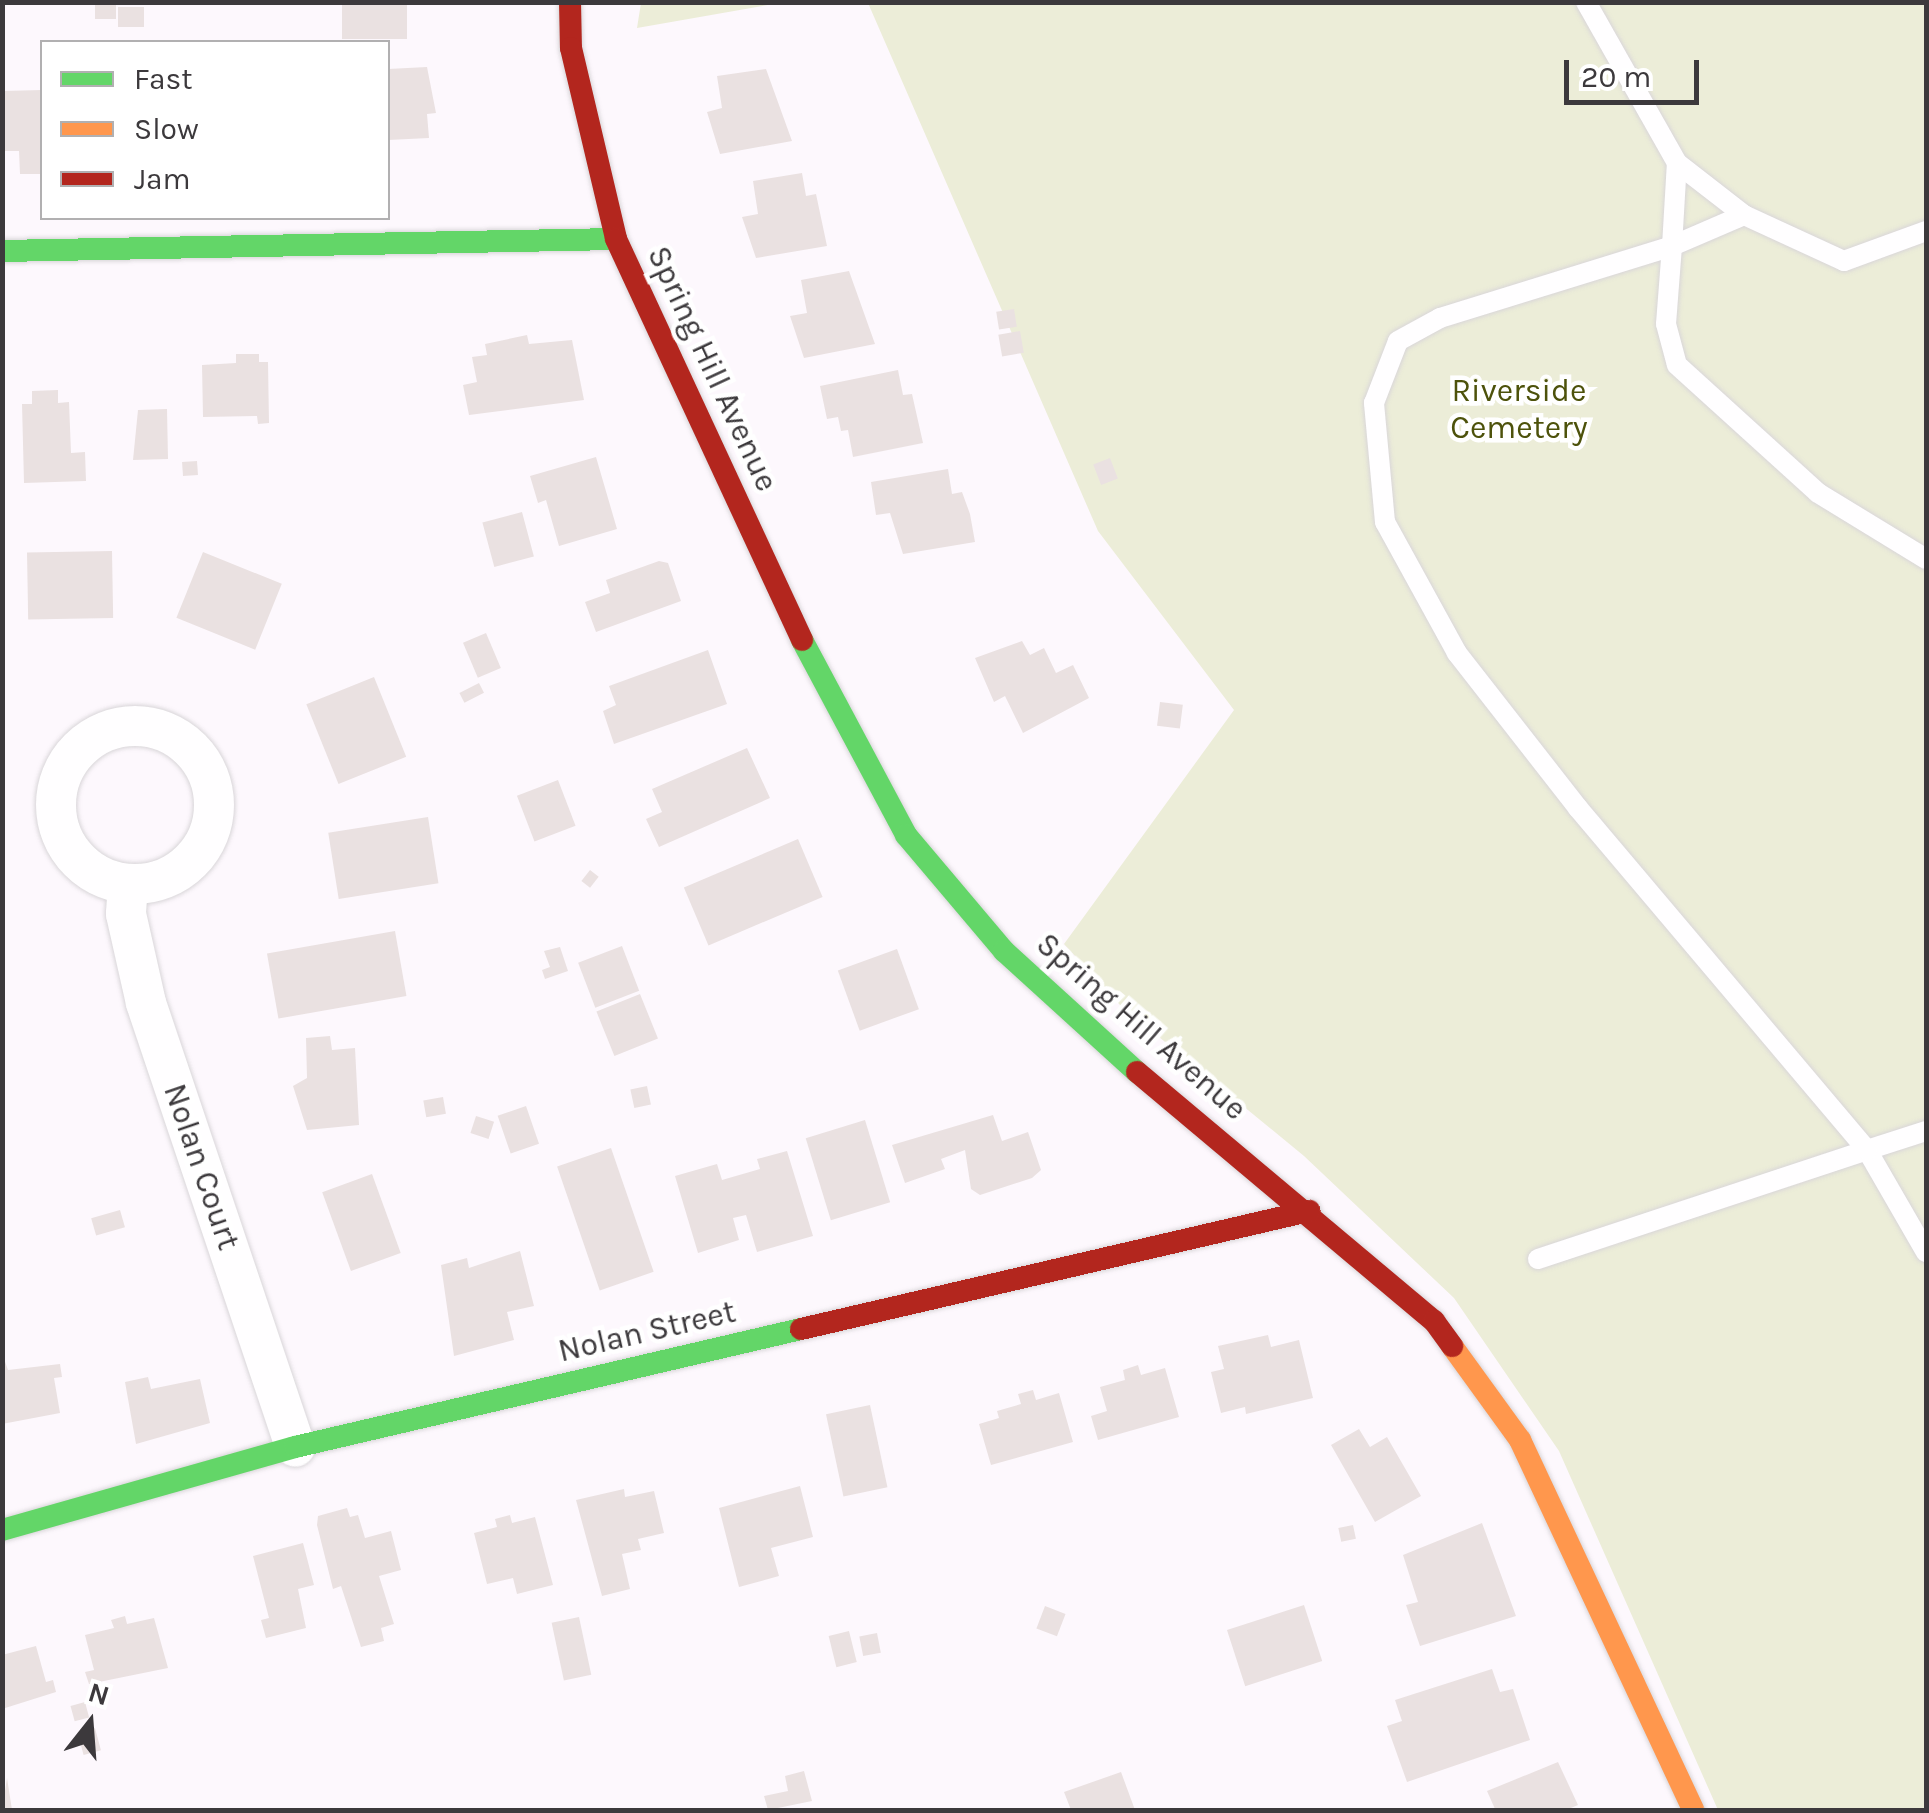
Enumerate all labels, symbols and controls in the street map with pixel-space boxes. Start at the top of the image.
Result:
legend [40,40,390,220]
scale bar [1569,40,1704,102]
text: 20 m [1581,59,1651,95]
text: Fast [134,61,193,97]
text: Slow [134,111,199,147]
text: Jam [134,161,191,197]
street label: Spring Hill Avenue [638,240,786,498]
park label: Riverside Cemetery [1450,373,1588,448]
street label: Spring Hill Avenue [1028,925,1254,1129]
street label: Nolan Court [155,1079,247,1255]
street label: Nolan Street [555,1293,739,1371]
north arrow [40,1673,140,1773]
text: N [84,1675,113,1713]

